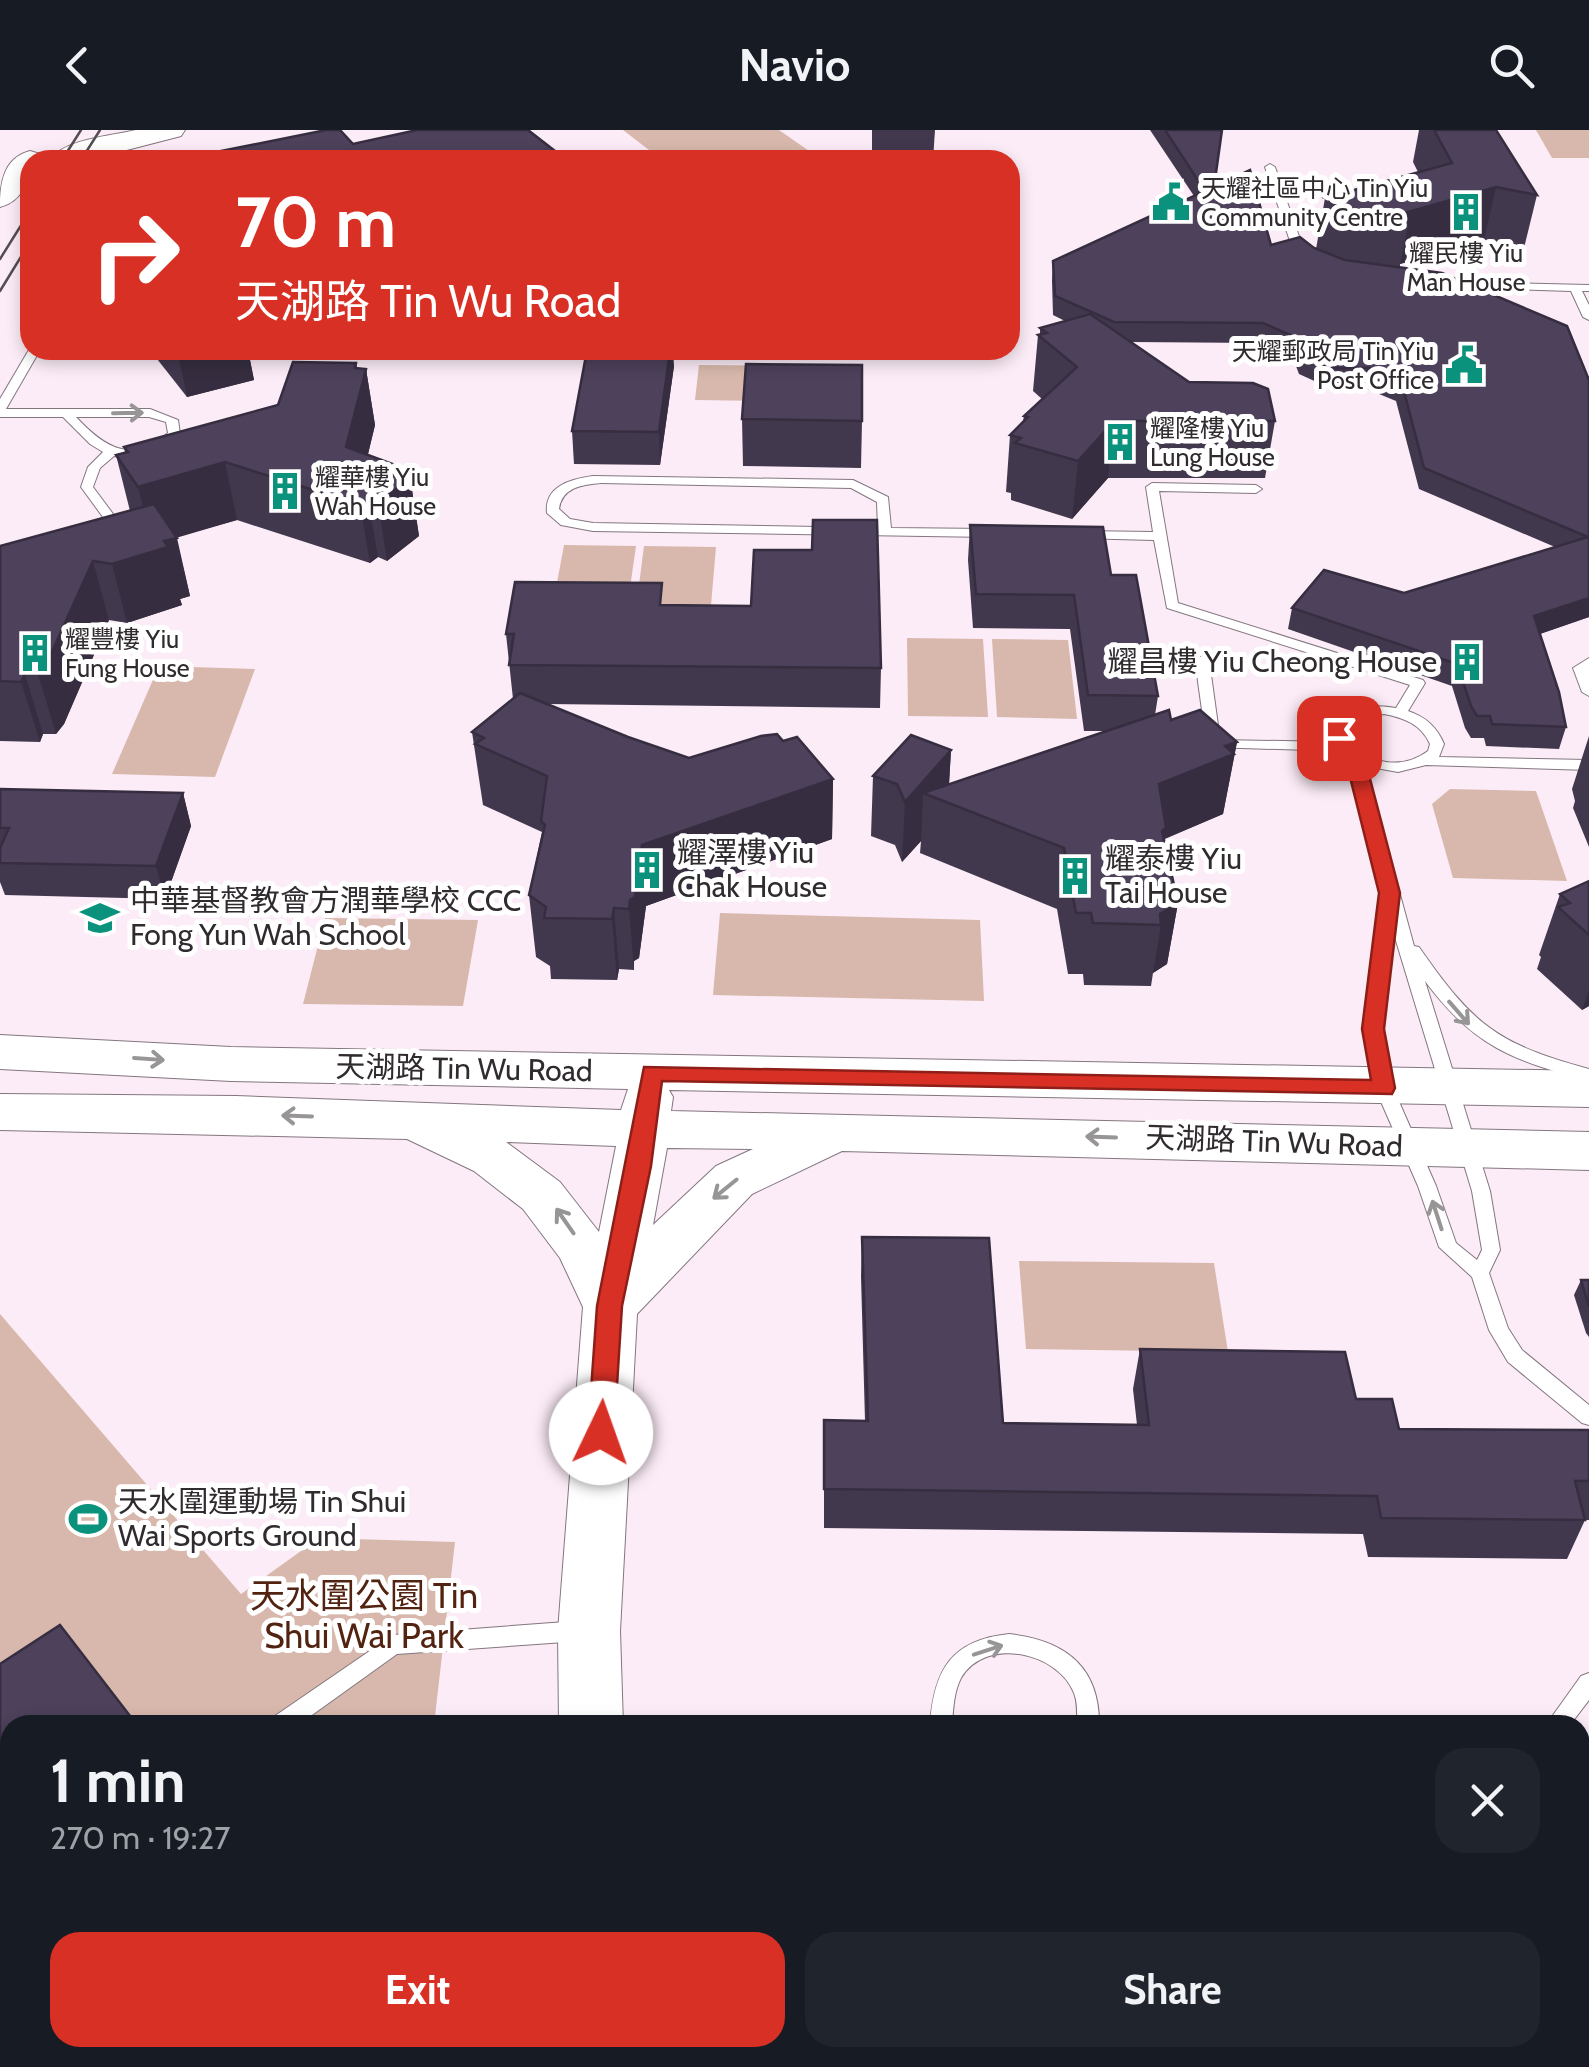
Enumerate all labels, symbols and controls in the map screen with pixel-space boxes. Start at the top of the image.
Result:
icon: back [50,38,105,93]
text: Navio [739,38,850,92]
icon: search [1484,38,1539,93]
place label: 天耀社區中心 Tin Yiu Community Centre [1201,173,1428,232]
text: 70 m [235,179,396,265]
public building icon: 天耀社區中心 Tin Yiu Community Centre [1150,181,1192,223]
icon: right [70,190,200,320]
building icon: 耀民樓 Yiu Man House [1445,191,1487,233]
place label: 耀民樓 Yiu Man House [1406,238,1526,297]
text: 天湖路 Tin Wu Road [235,274,621,328]
place label: 天耀郵政局 Tin Yiu Post Office [1232,336,1434,395]
public building icon: 天耀郵政局 Tin Yiu Post Office [1443,344,1485,386]
one-way arrow [110,404,143,422]
place label: 耀隆樓 Yiu Lung House [1150,413,1275,472]
building icon: 耀隆樓 Yiu Lung House [1099,421,1141,463]
place label: 耀華樓 Yiu Wah House [315,462,436,521]
building icon: 耀華樓 Yiu Wah House [264,470,306,512]
place label: 耀豐樓 Yiu Fung House [65,624,190,683]
building icon: 耀豐樓 Yiu Fung House [14,632,56,674]
building icon: 耀昌樓 Yiu Cheong House [1446,641,1488,683]
place label: 耀昌樓 Yiu Cheong House [1107,643,1437,680]
pin [1297,696,1382,781]
icon: arrive [1312,711,1367,766]
place label: 耀澤樓 Yiu Chak House [677,834,827,905]
place label: 耀泰樓 Yiu Tai House [1105,840,1242,911]
building icon: 耀澤樓 Yiu Chak House [626,849,668,891]
building icon: 耀泰樓 Yiu Tai House [1054,855,1096,897]
place label: 中華基督教會方潤華學校 CCC Fong Yun Wah School [130,882,521,953]
school or university icon: 中華基督教會方潤華學校 CCC Fong Yun Wah School [79,897,121,939]
one-way arrow [1448,999,1470,1025]
street label: 天湖路 Tin Wu Road [335,1048,593,1089]
one-way arrow [132,1049,164,1068]
one-way arrow [282,1107,314,1126]
street label: 天湖路 Tin Wu Road [1145,1119,1403,1164]
one-way arrow [1086,1127,1118,1146]
one-way arrow [712,1178,738,1200]
one-way arrow [1426,1200,1444,1232]
one-way arrow [555,1208,576,1235]
position arrow [549,1381,653,1485]
place label: 天水圍運動場 Tin Shui Wai Sports Ground [118,1483,406,1554]
sports icon: 天水圍運動場 Tin Shui Wai Sports Ground [67,1498,109,1540]
park label: 天水圍公園 Tin Shui Wai Park [250,1574,478,1657]
one-way arrow [972,1640,1003,1658]
text: 1 min [50,1744,185,1817]
button: close [1435,1748,1540,1853]
text: 270 m · 19:27 [50,1818,230,1857]
button: Exit [50,1932,785,2047]
button: Share [805,1932,1540,2047]

